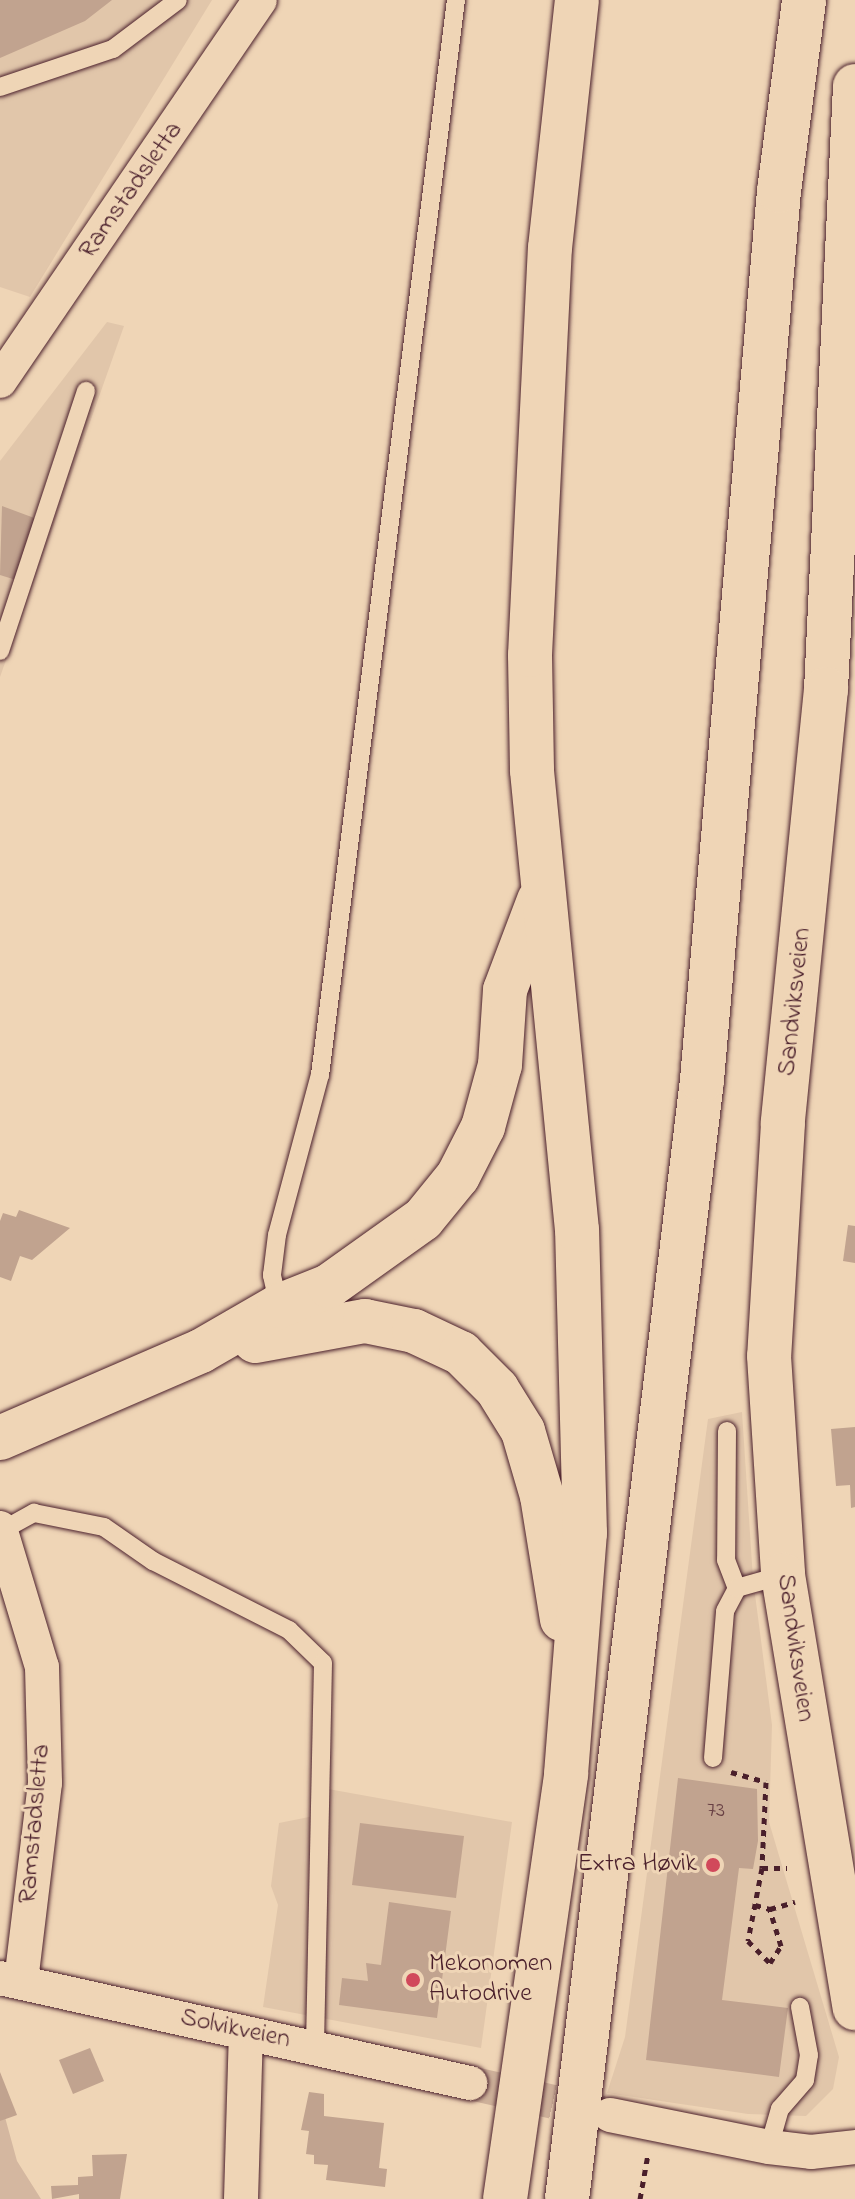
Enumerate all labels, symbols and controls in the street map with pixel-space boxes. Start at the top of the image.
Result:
street label: Ramstadsletta [73,117,191,265]
street label: Sandviksveien [773,926,819,1078]
street label: Sandviksveien [768,1572,820,1724]
street label: Ramstadsletta [13,1743,59,1905]
house number: 73 [707,1799,725,1825]
place label: Extra Høvik [578,1849,697,1881]
marker: Extra Høvik [704,1856,722,1874]
place label: Mekonomen Autodrive [429,1949,552,2010]
marker: Mekonomen Autodrive [404,1971,422,1989]
street label: Solvikveien [177,2003,293,2057]

